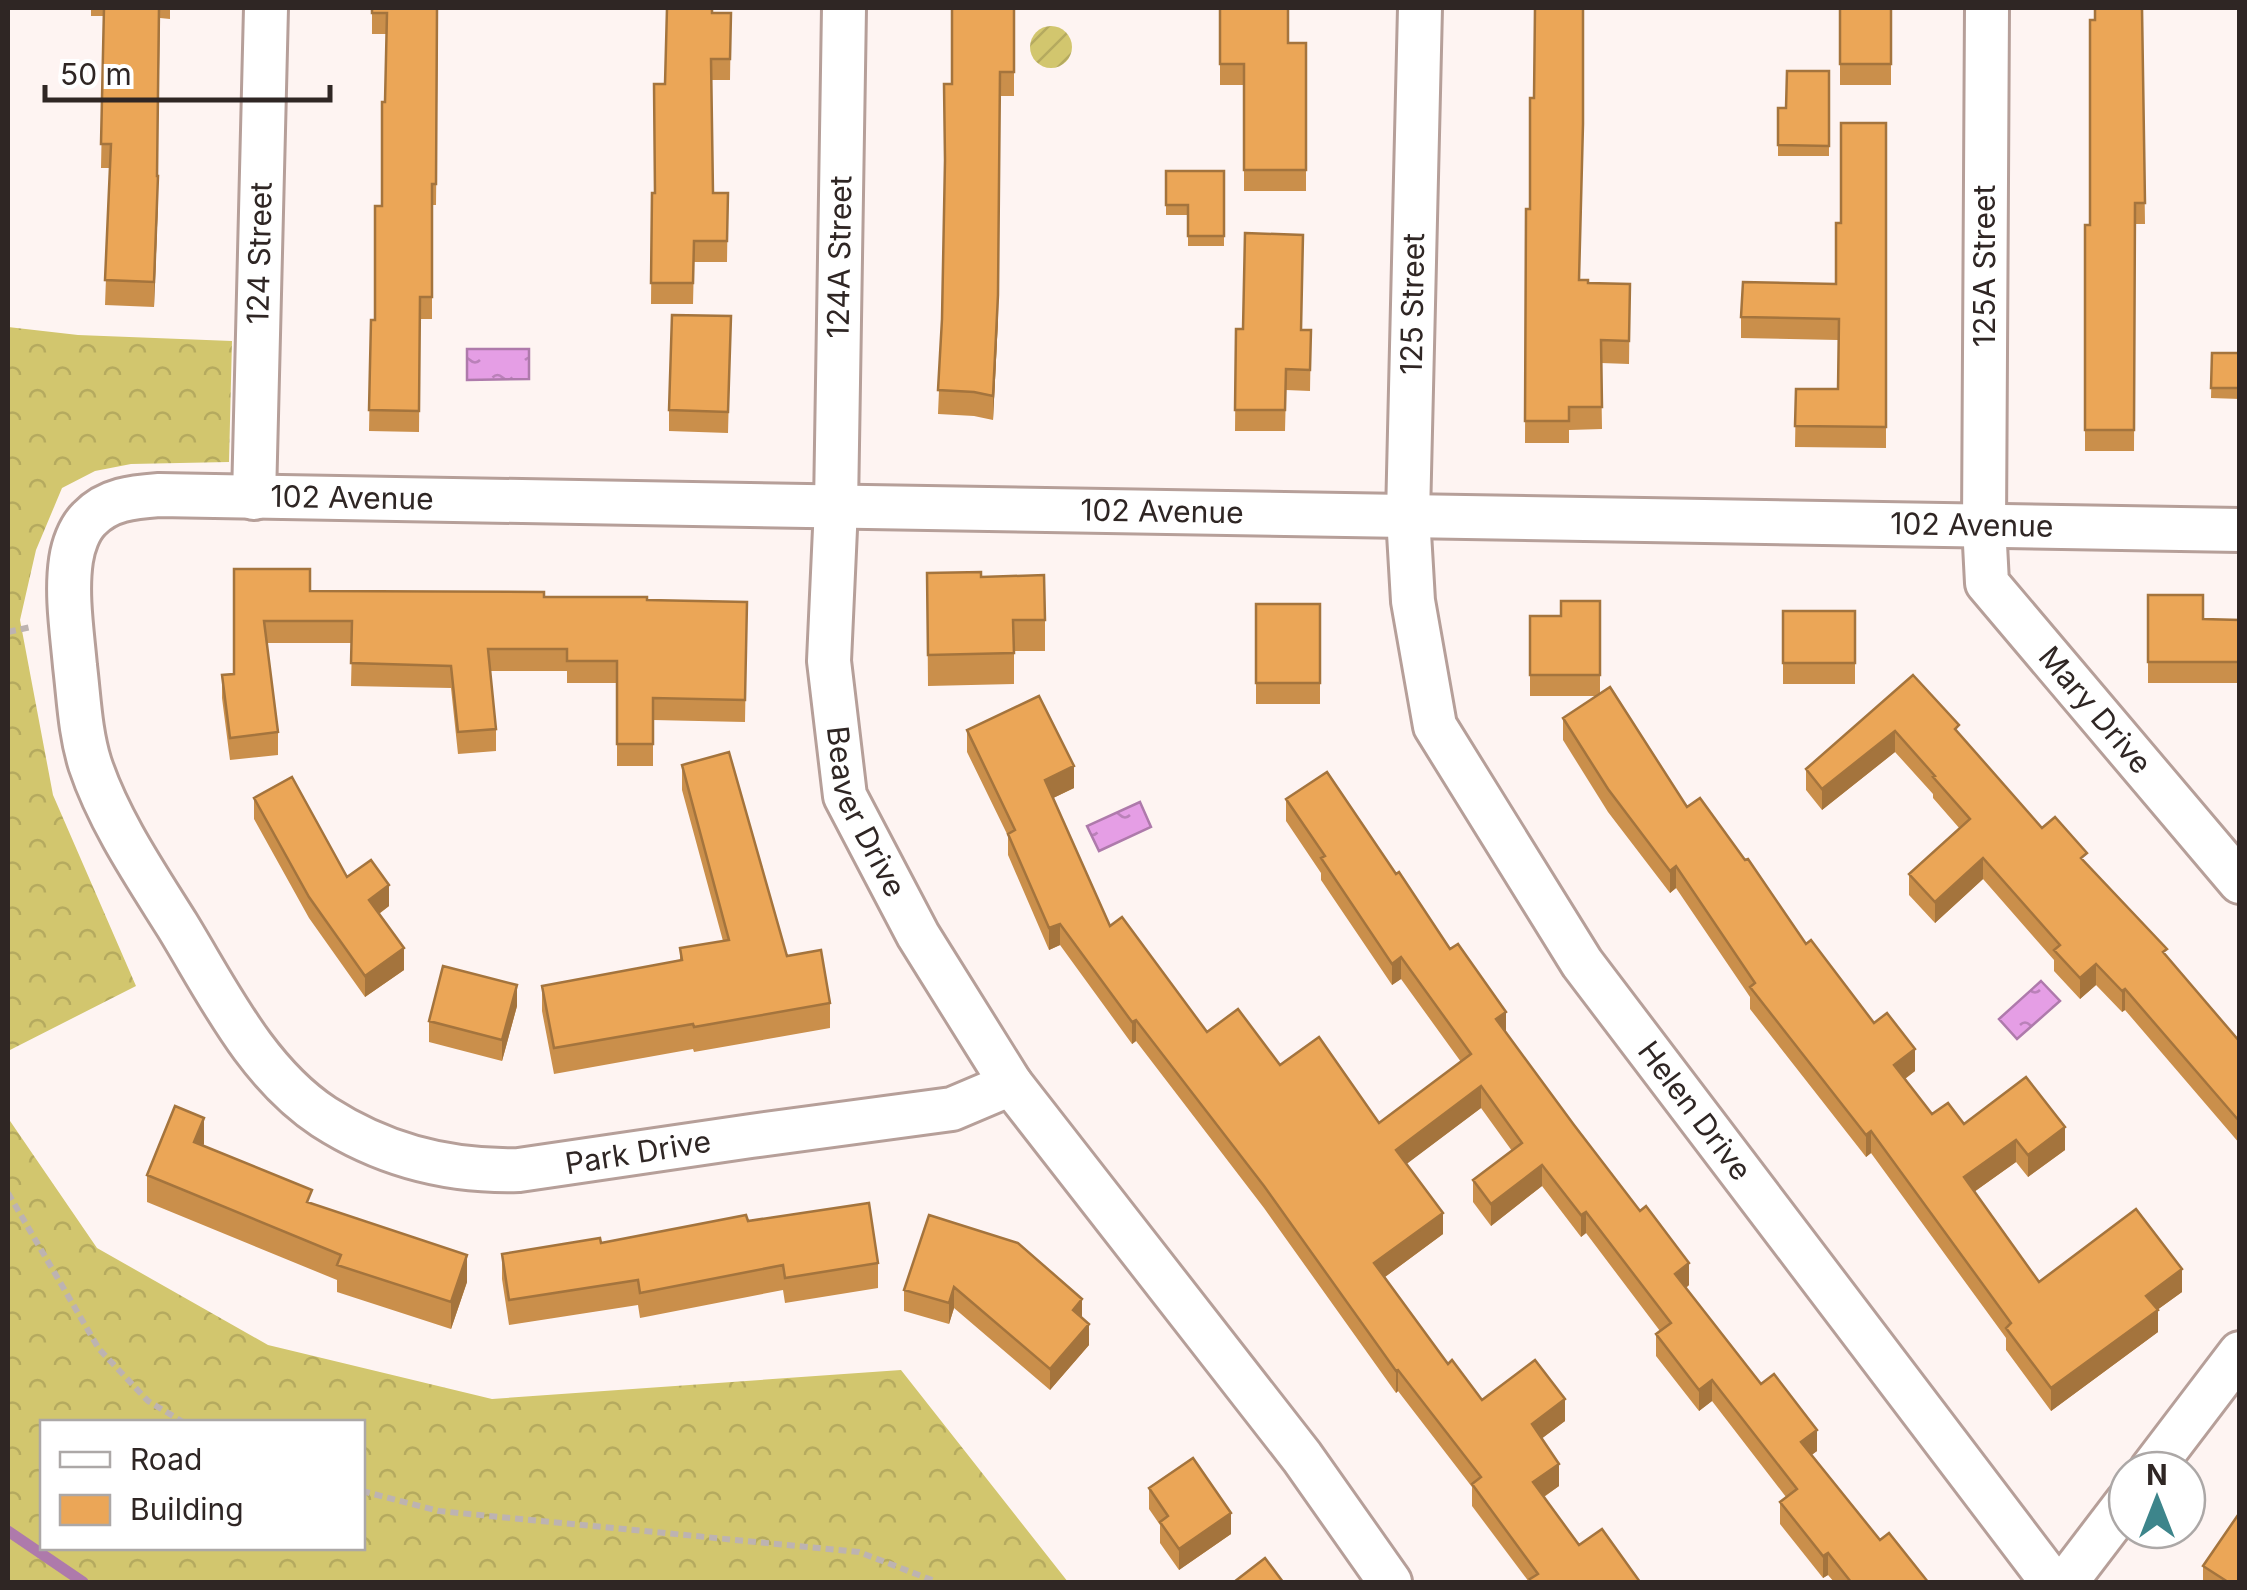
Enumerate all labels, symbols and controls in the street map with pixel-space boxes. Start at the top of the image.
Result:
scale bar [45,40,330,102]
text: 50 m [60,56,132,92]
street label: 124A Street [820,175,858,339]
street label: 124 Street [239,181,279,325]
street label: 125A Street [1966,185,2002,347]
street label: 125 Street [1393,233,1431,375]
street label: 102 Avenue [270,478,434,517]
street label: 102 Avenue [1080,491,1244,530]
street label: 102 Avenue [1890,505,2054,544]
street label: Mary Drive [2032,639,2160,781]
street label: Beaver Drive [820,724,914,903]
street label: Helen Drive [1631,1034,1760,1187]
street label: Park Drive [562,1123,713,1181]
legend [40,1420,365,1550]
text: Road [130,1441,202,1477]
north arrow [2107,1450,2207,1550]
text: N [2146,1458,2168,1492]
text: Building [130,1491,244,1527]

